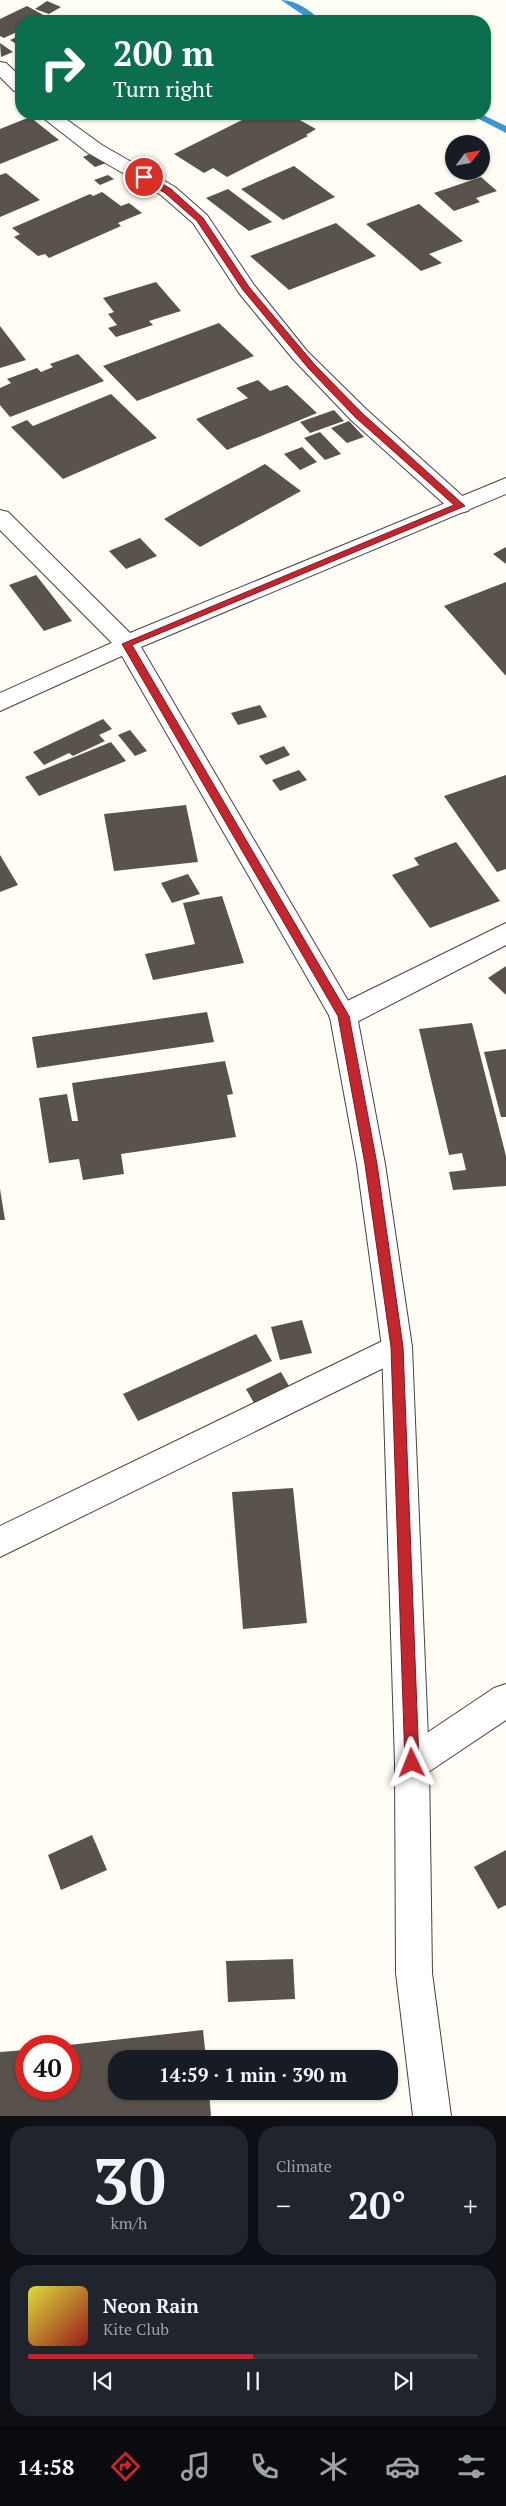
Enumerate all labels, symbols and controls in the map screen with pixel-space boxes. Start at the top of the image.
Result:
text: 200 m [113,30,214,76]
icon: right [30,35,95,100]
text: Turn right [113,74,213,103]
north arrow [445,135,490,180]
map controls [445,135,490,180]
pin [123,156,165,198]
icon: arrive [130,163,158,191]
position arrow [385,1736,437,1788]
speed limit sign: 40 [15,2035,80,2100]
text: 14:59 · 1 min · 390 m [159,2062,347,2087]
text: 30 [92,2136,166,2223]
text: Climate [276,2155,332,2177]
text: 20° [348,2180,406,2230]
text: − [276,2187,291,2224]
text: + [463,2187,478,2224]
text: km/h [111,2212,147,2234]
text: Neon Rain [103,2293,199,2318]
text: Kite Club [103,2318,169,2340]
icon: previous [89,2367,117,2395]
icon: pause [239,2367,267,2395]
icon: next [389,2367,417,2395]
icon: directions [108,2449,143,2484]
icon: music [178,2449,213,2484]
icon: phone [247,2449,282,2484]
icon: climate [316,2449,351,2484]
icon: car [385,2449,420,2484]
icon: filters [454,2449,489,2484]
text: 14:58 [17,2452,74,2481]

